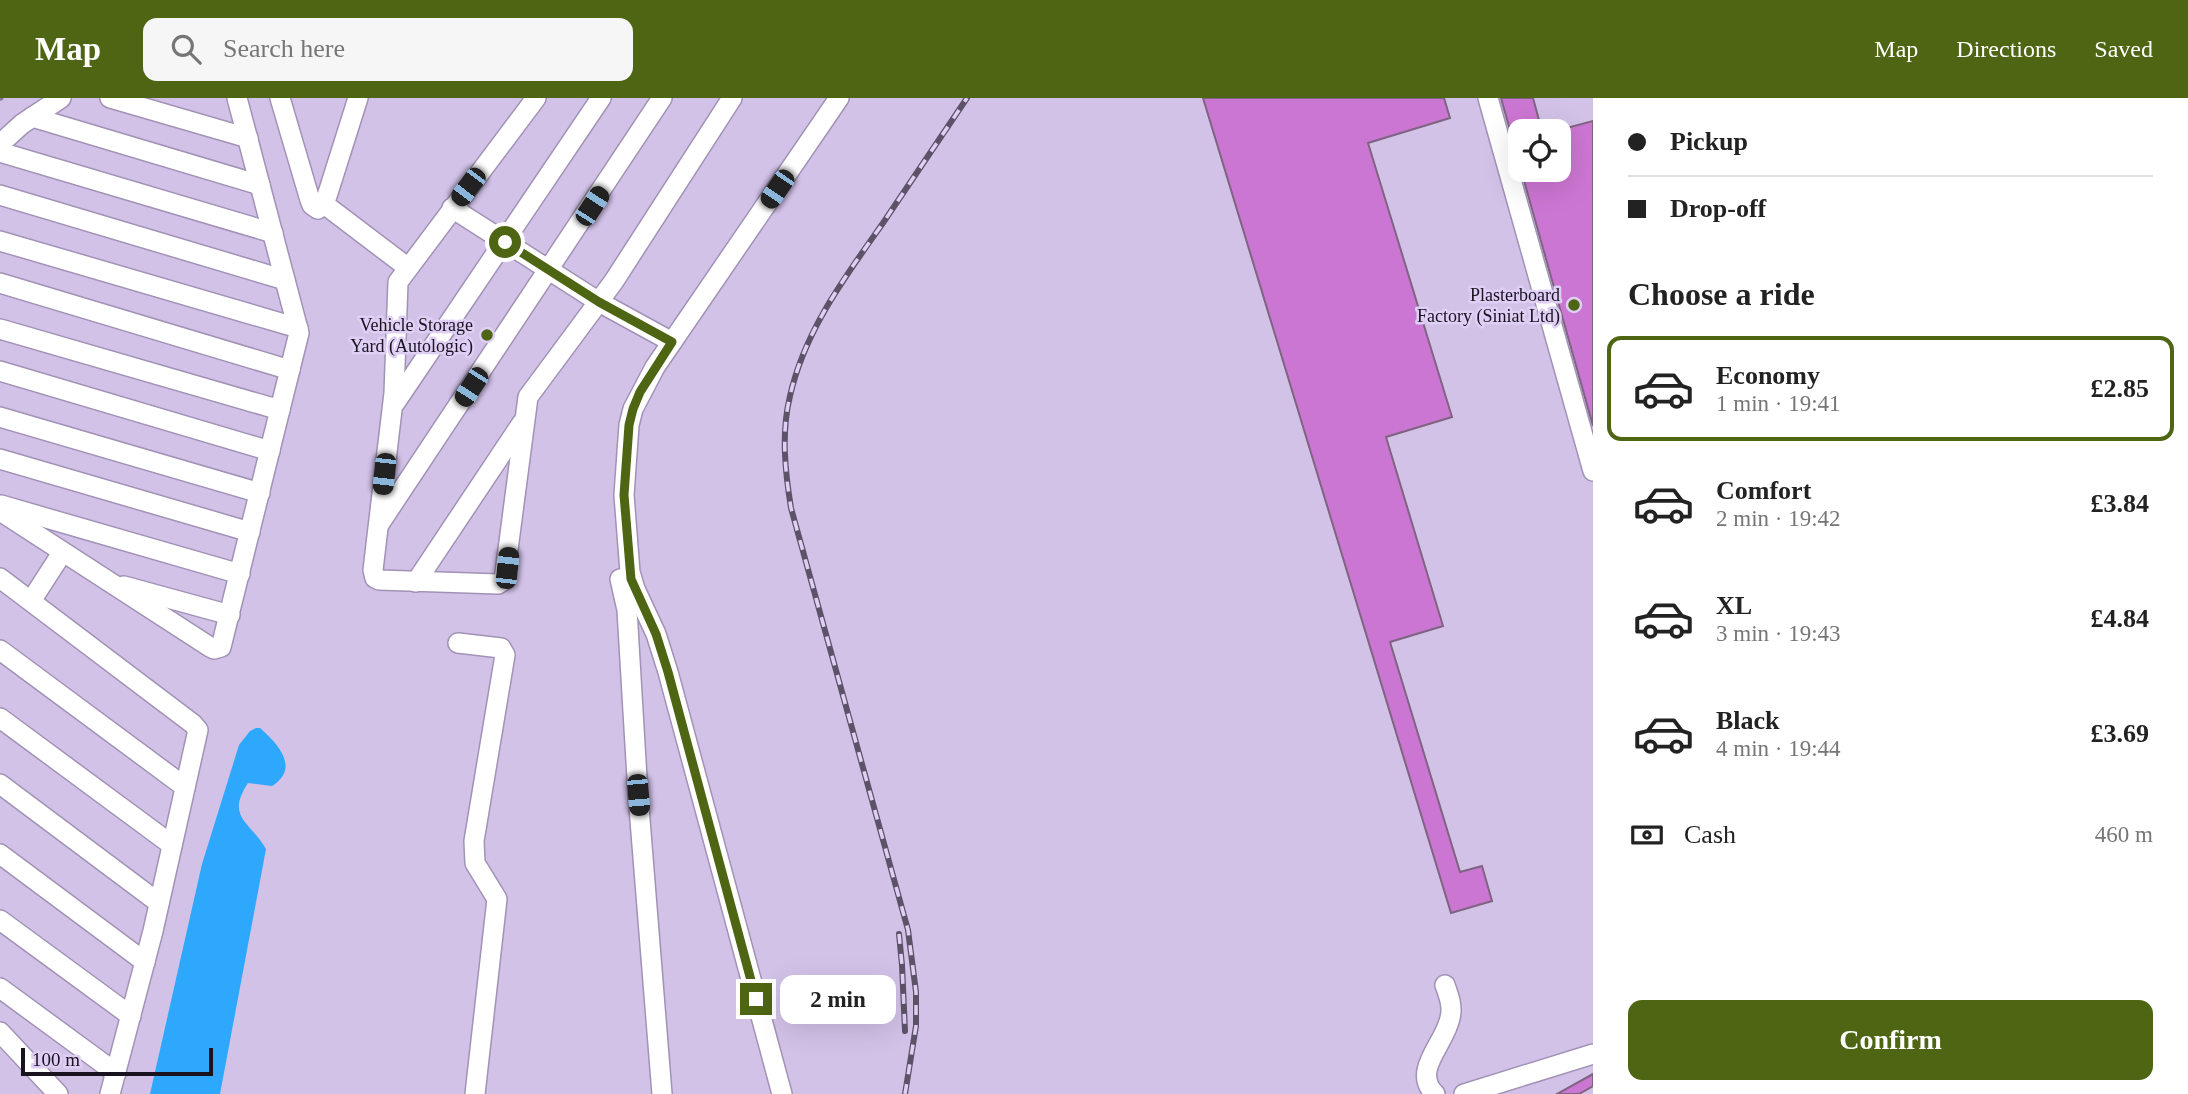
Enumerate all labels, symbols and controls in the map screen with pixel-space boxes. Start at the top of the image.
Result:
search box [143,18,633,81]
icon: search [167,30,205,68]
text: Map [35,31,101,67]
text: Search here [223,34,345,63]
text: Map [1874,36,1918,62]
text: Directions [1956,36,2056,62]
text: Saved [2094,36,2153,62]
map controls [1508,119,1571,182]
button: locate [1508,119,1571,182]
text: Pickup [1670,127,1748,156]
car [447,164,490,210]
car [757,166,798,212]
car [572,183,613,229]
text: Drop-off [1670,194,1766,223]
route start [489,226,521,258]
text: Choose a ride [1628,276,1815,312]
place label: Plasterboard Factory (Siniat Ltd) [1417,285,1560,327]
marker: Plasterboard Factory (Siniat Ltd) [1566,297,1582,313]
place label: Vehicle Storage Yard (Autologic) [350,315,473,357]
marker: Vehicle Storage Yard (Autologic) [479,327,495,343]
icon: car [1632,357,1695,420]
text: Economy [1716,361,1820,390]
car [451,364,492,410]
text: £2.85 [2091,374,2149,403]
text: 1 min · 19:41 [1716,391,1841,416]
car [372,452,397,496]
icon: car [1632,472,1695,535]
text: Comfort [1716,476,1811,505]
text: £3.84 [2091,489,2149,518]
text: 2 min · 19:42 [1716,506,1841,531]
car [495,546,520,590]
icon: car [1632,587,1695,650]
text: XL [1716,591,1752,620]
text: £4.84 [2091,604,2149,633]
text: 3 min · 19:43 [1716,621,1841,646]
icon: car [1632,702,1695,765]
text: Black [1716,706,1780,735]
text: £3.69 [2091,719,2149,748]
text: 4 min · 19:44 [1716,736,1841,761]
car [626,773,651,817]
icon: cash [1628,816,1666,854]
text: Cash [1684,820,1736,849]
text: 460 m [2095,822,2153,847]
callout: 2 min [780,974,896,1024]
route end [740,983,772,1015]
text: 2 min [810,987,866,1012]
button: Confirm [1628,1000,2153,1080]
scale bar [21,1045,214,1077]
text: 100 m [32,1049,80,1070]

